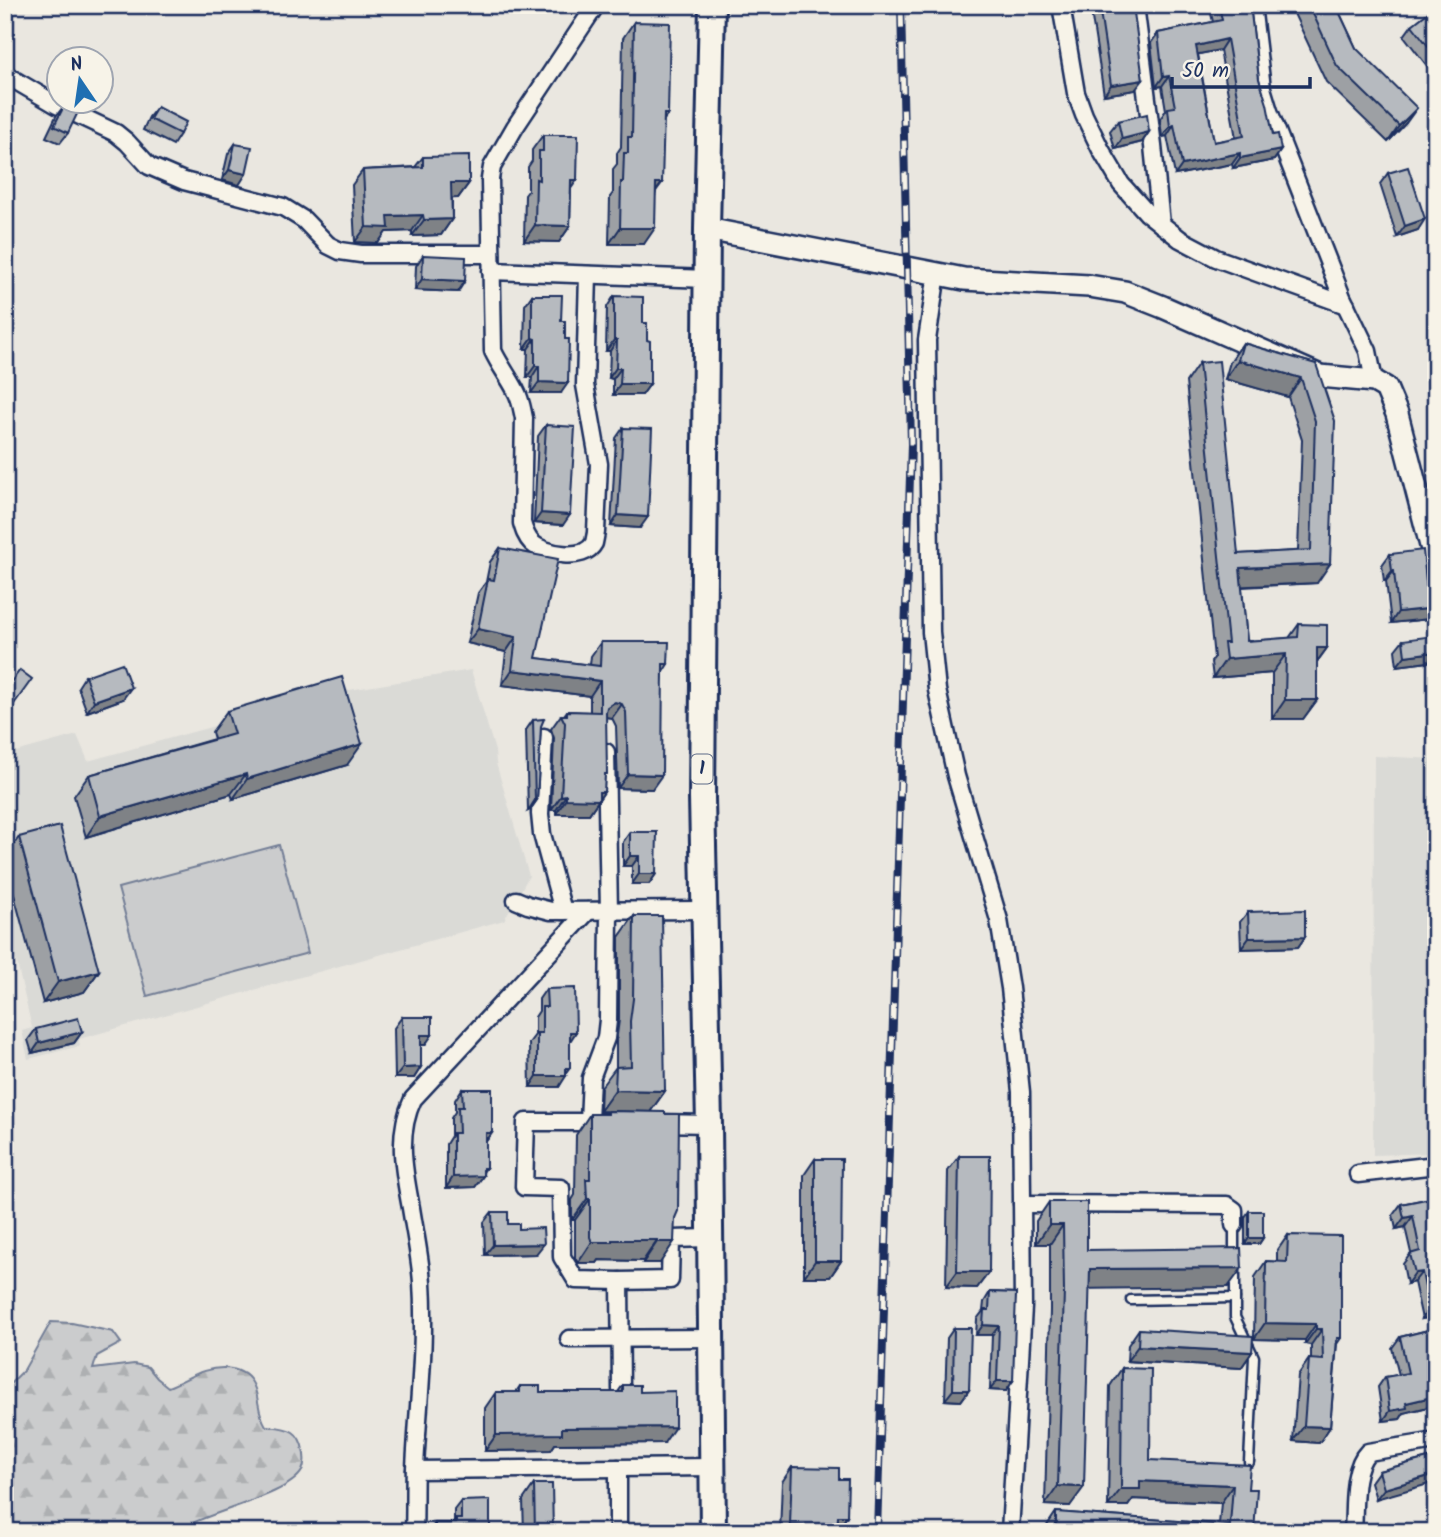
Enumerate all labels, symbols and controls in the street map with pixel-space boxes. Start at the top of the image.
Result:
north arrow [46,46,116,116]
scale bar [1172,46,1310,90]
text: N [67,49,86,81]
text: 50 m [1182,55,1229,88]
road number: 1 [692,754,712,784]

